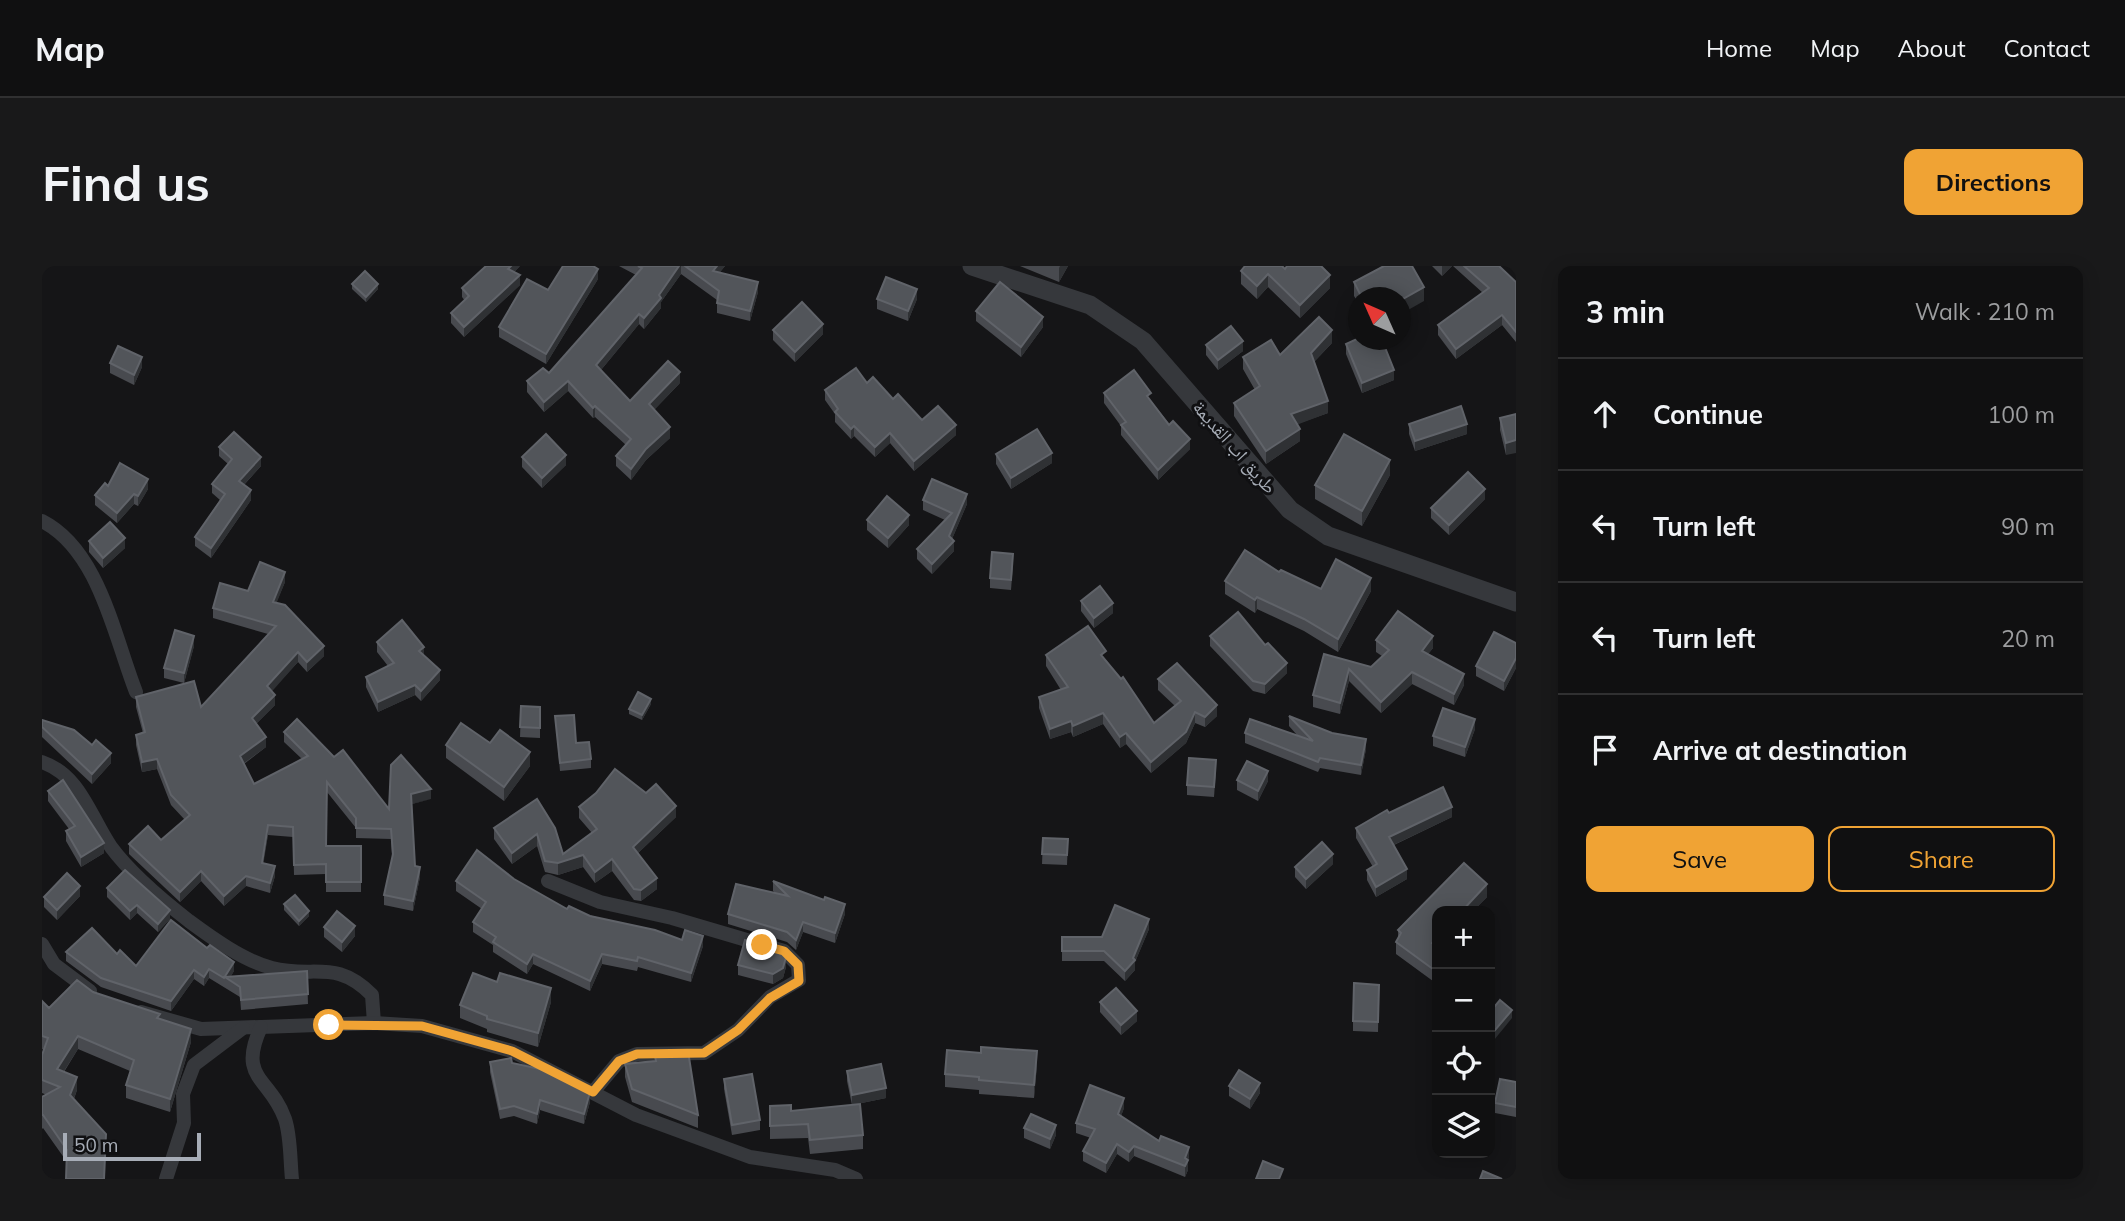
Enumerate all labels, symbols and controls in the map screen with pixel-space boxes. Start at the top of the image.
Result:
text: Map [35,28,105,69]
text: Home [1706,33,1772,63]
text: Map [1810,33,1860,63]
text: About [1898,33,1966,63]
text: Contact [2004,33,2090,63]
button: Directions [1904,149,2083,215]
text: Find us [42,152,210,213]
north arrow [1348,287,1411,350]
text: 3 min [1586,293,1665,331]
text: Walk · 210 m [1915,297,2055,326]
street label: طريق اب القديمة [1188,395,1282,499]
icon: ahead [1586,395,1624,433]
text: Continue [1653,398,1763,431]
text: 100 m [1987,400,2055,429]
icon: left [1586,507,1624,545]
text: Turn left [1653,510,1755,543]
text: 90 m [2001,512,2055,541]
icon: left [1586,619,1624,657]
text: Turn left [1653,622,1755,655]
text: 20 m [2001,624,2055,653]
icon: arrive [1586,731,1624,769]
text: Arrive at destination [1653,734,1908,767]
button: Save [1586,826,1814,892]
button: Share [1828,826,2055,892]
map controls [1432,906,1495,1158]
button: + [1432,906,1495,969]
route end [746,929,777,960]
button: − [1432,969,1495,1032]
route start [313,1009,344,1040]
button: locate [1432,1032,1495,1095]
button: layers [1432,1095,1495,1158]
scale bar [63,1130,201,1162]
text: 50 m [74,1133,118,1157]

